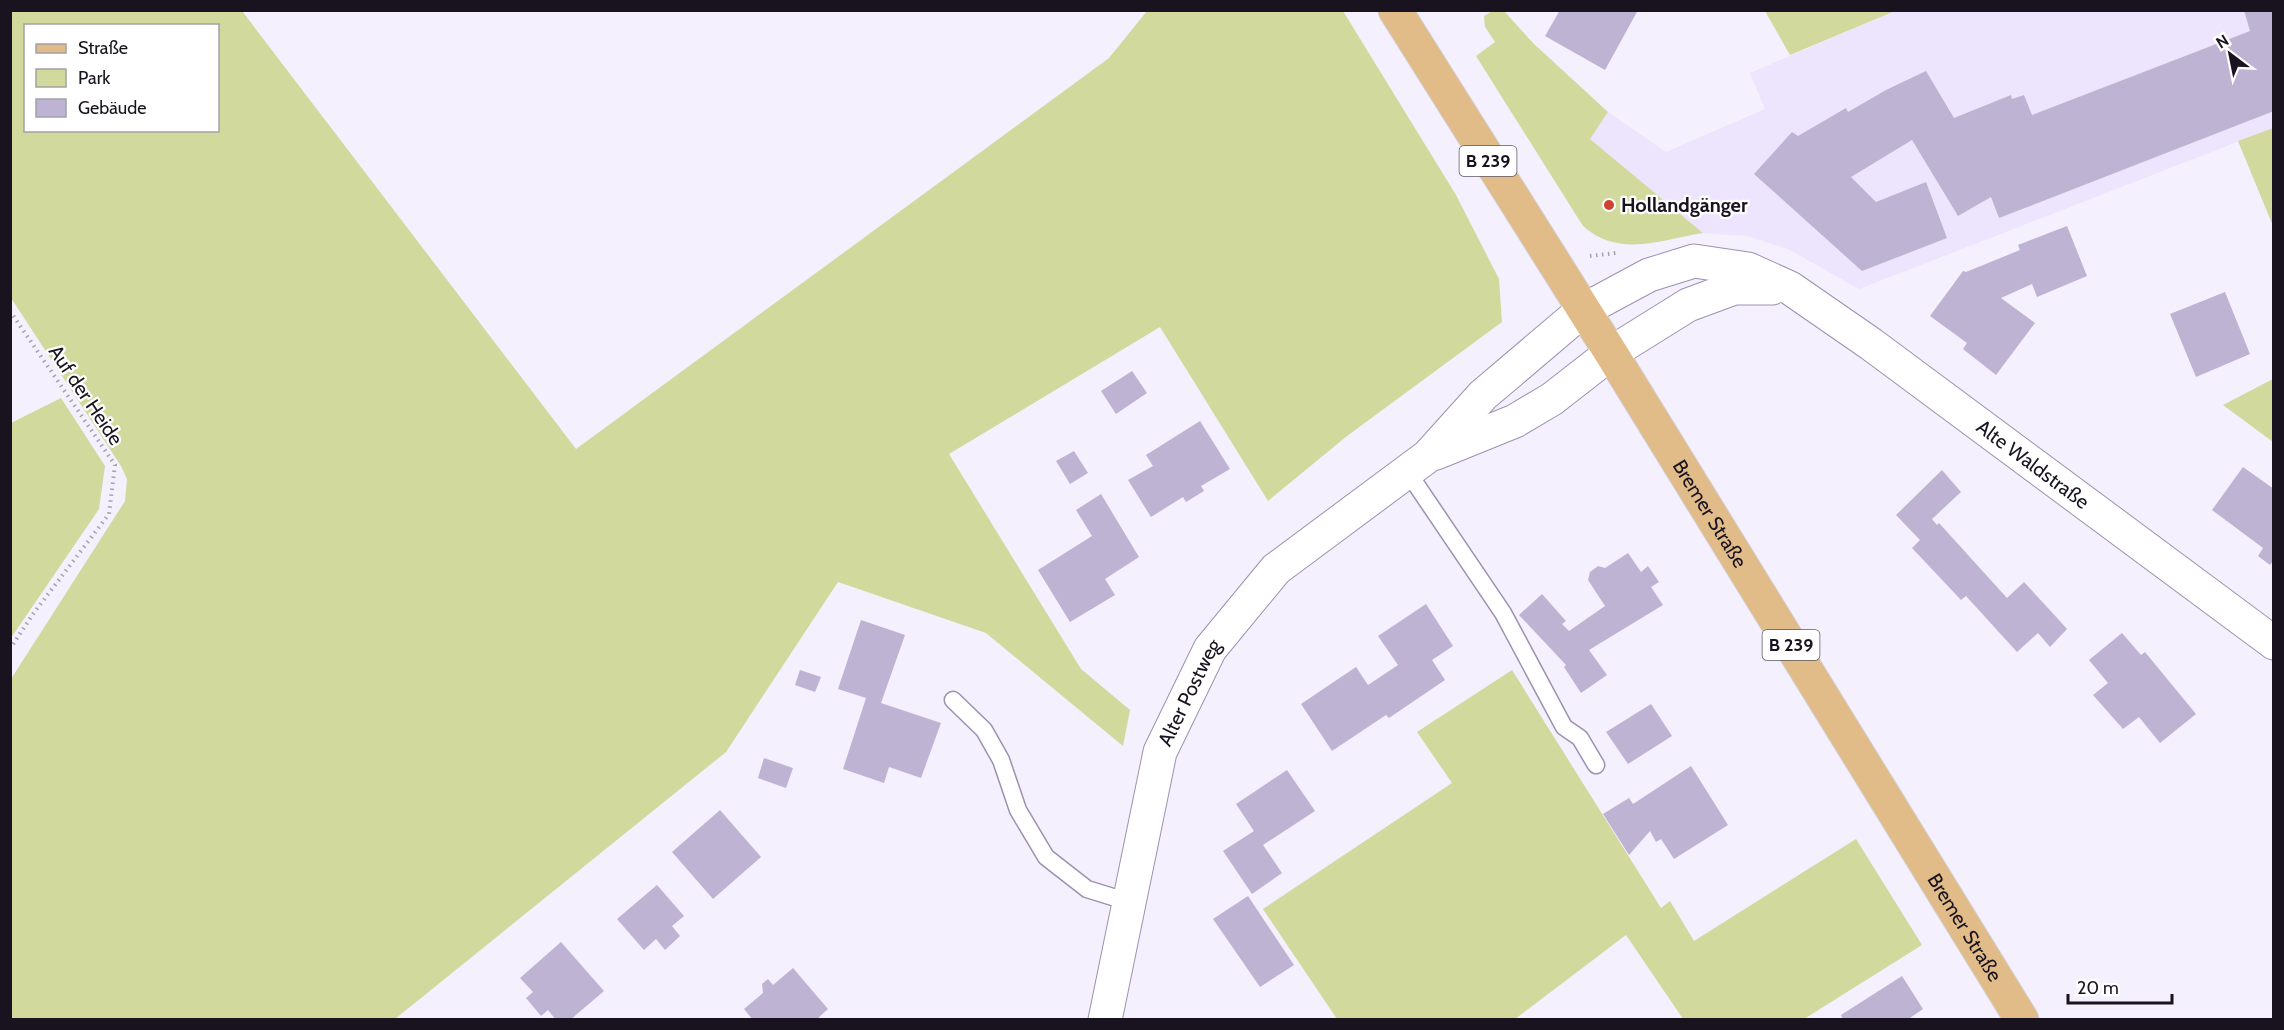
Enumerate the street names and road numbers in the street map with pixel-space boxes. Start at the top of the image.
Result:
road number: B 239 [1460,146,1516,176]
street label: Auf der Heide [44,340,128,450]
street label: Alte Waldstraße [1972,415,2094,514]
street label: Bremer Straße [1668,455,1752,572]
road number: B 239 [1762,630,1820,660]
street label: Alter Postweg [1153,633,1226,750]
street label: Bremer Straße [1923,869,2007,986]

